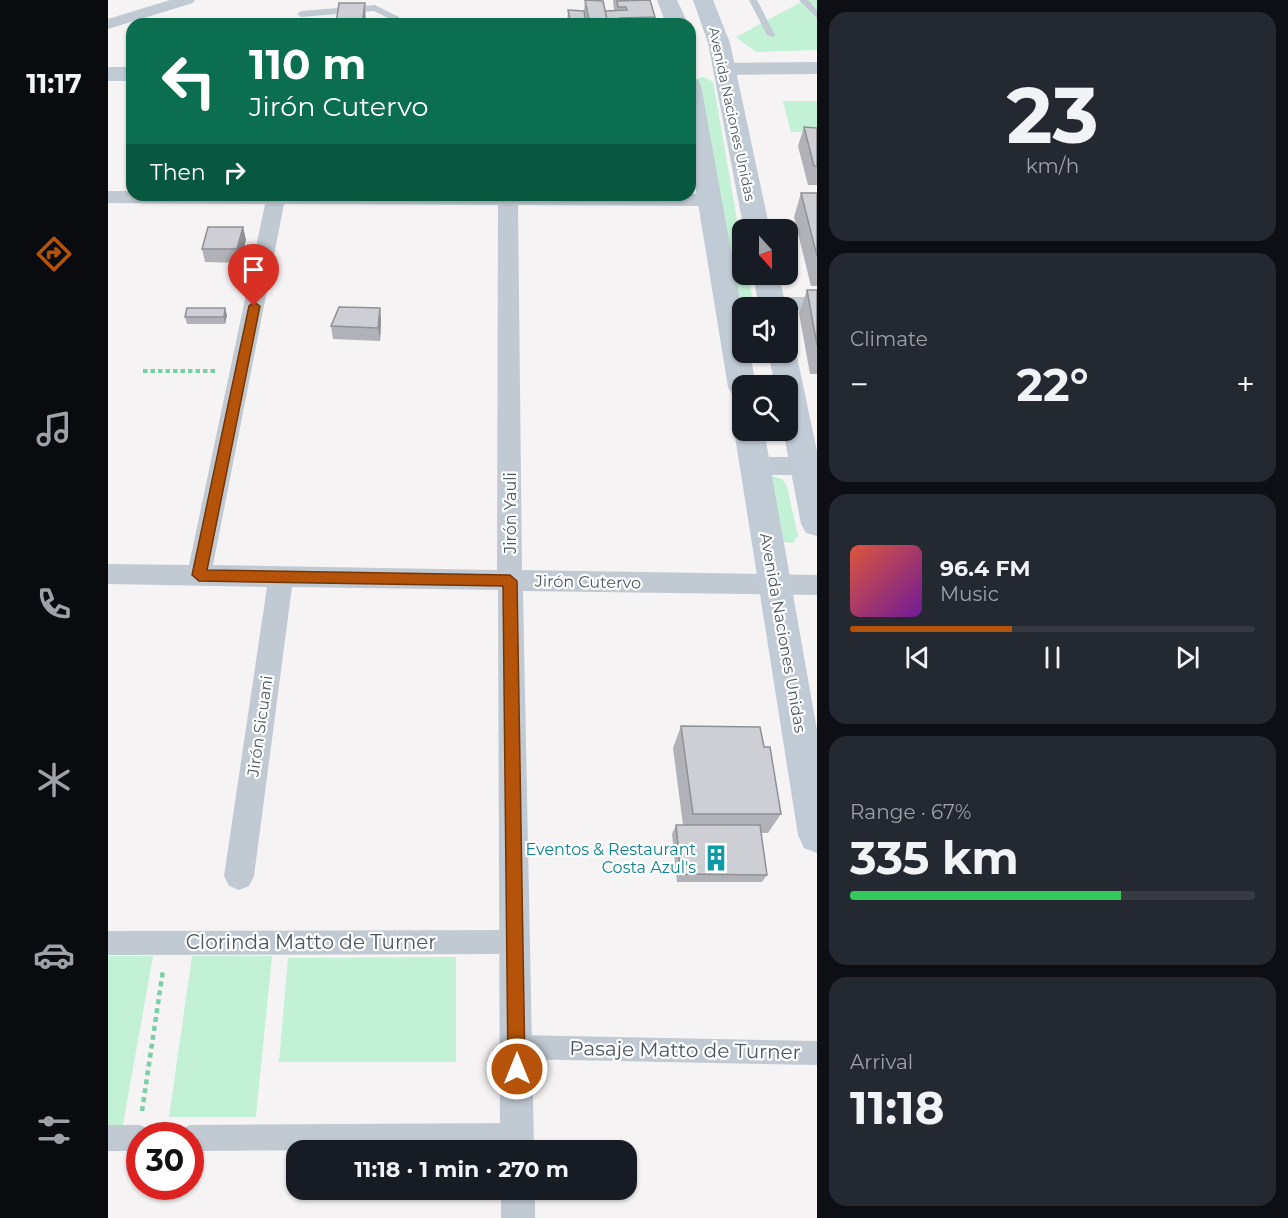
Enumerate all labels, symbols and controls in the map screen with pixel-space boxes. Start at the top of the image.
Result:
street label: Avenida Naciones Unidas [705,25,759,203]
text: 110 m [249,38,366,90]
icon: left [150,42,228,120]
text: 11:17 [26,67,82,100]
text: 23 [1006,67,1099,163]
text: Jirón Cutervo [249,90,429,123]
text: km/h [1026,154,1079,178]
icon: right [218,156,251,189]
text: Then [150,159,206,186]
north arrow [732,219,798,285]
map controls [732,219,798,441]
icon: directions [33,233,75,275]
pin [228,244,279,306]
icon: arrive [237,253,270,286]
button: sound [732,297,798,363]
text: Climate [850,327,928,351]
text: 22° [1017,357,1088,412]
text: − [850,364,869,404]
text: + [1236,364,1255,404]
button: search [732,375,798,441]
icon: music [33,408,75,450]
street label: Jirón Yauli [501,472,520,555]
street label: Avenida Naciones Unidas [756,531,810,735]
text: 96.4 FM [940,555,1030,582]
street label: Jirón Cutervo [534,572,641,592]
text: Music [940,582,999,606]
icon: phone [33,583,75,625]
icon: previous [901,641,934,674]
icon: pause [1036,641,1069,674]
icon: next [1171,641,1204,674]
street label: Jirón Sicuani [243,674,277,779]
icon: climate [33,759,75,801]
text: Range · 67% [850,800,971,824]
text: 335 km [850,830,1019,885]
place label: Eventos & Restaurant Costa Azul's [526,840,696,877]
building icon: Eventos & Restaurant Costa Azul's [701,843,731,873]
street label: Clorinda Matto de Turner [186,930,436,954]
icon: car [33,934,75,976]
street label: Pasaje Matto de Turner [569,1036,801,1064]
position arrow [485,1037,549,1101]
text: Arrival [850,1050,913,1074]
text: 11:18 [850,1080,944,1135]
icon: filters [33,1109,75,1151]
speed limit sign: 30 [126,1122,204,1200]
text: 11:18 · 1 min · 270 m [354,1156,569,1183]

